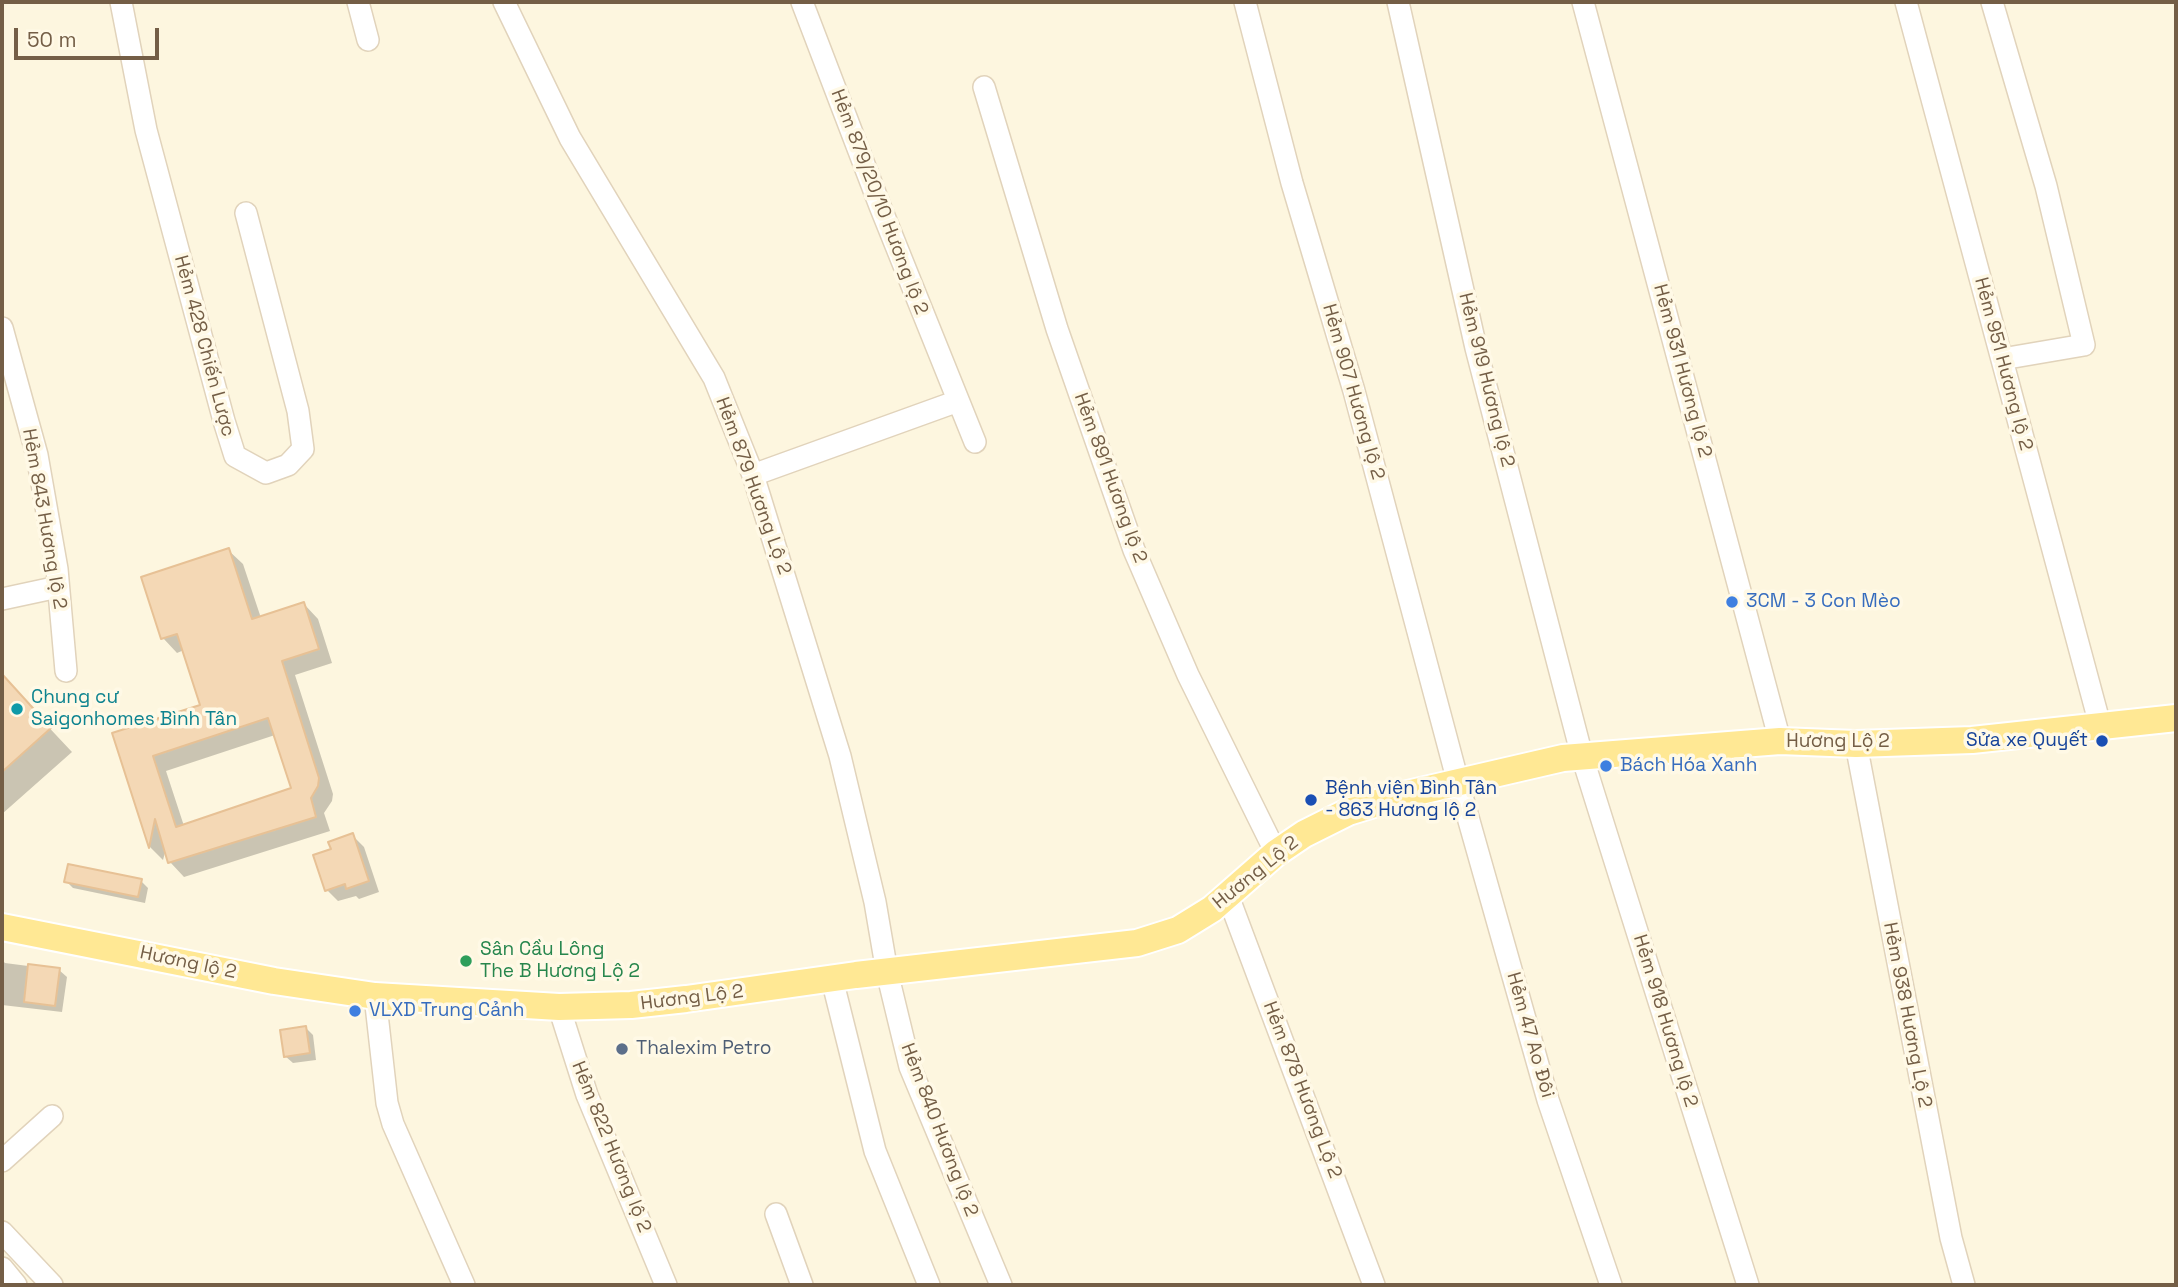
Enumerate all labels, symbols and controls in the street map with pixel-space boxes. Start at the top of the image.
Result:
scale bar [18,14,163,58]
text: 50 m [27,26,77,53]
street label: Hẻm 879/20/10 Hương lộ 2 [825,86,933,318]
street label: Hẻm 428 Chiến Lược [169,253,239,439]
street label: Hẻm 951 Hương lộ 2 [1969,275,2037,453]
street label: Hẻm 931 Hương lộ 2 [1648,282,1716,460]
street label: Hẻm 919 Hương lộ 2 [1453,290,1519,470]
street label: Hẻm 907 Hương lộ 2 [1317,301,1389,483]
street label: Hẻm 891 Hương lộ 2 [1069,390,1151,566]
street label: Hẻm 879 Hương Lộ 2 [710,394,796,578]
street label: Hẻm 843 Hương lộ 2 [17,427,71,611]
place label: 3CM - 3 Con Mèo [1746,591,1901,613]
marker: 3CM - 3 Con Mèo [1724,594,1740,610]
place label: Chung cư Saigonhomes Bình Tân [31,687,237,731]
marker: Chung cư Saigonhomes Bình Tân [9,701,25,717]
place label: Sửa xe Quyết [1966,730,2088,752]
street label: Hương Lộ 2 [1786,731,1890,753]
marker: Sửa xe Quyết [2094,733,2110,749]
place label: Bách Hóa Xanh [1620,755,1757,777]
marker: Bách Hóa Xanh [1598,758,1614,774]
place label: Bệnh viện Bình Tân - 863 Hương lộ 2 [1325,778,1497,822]
marker: Bệnh viện Bình Tân - 863 Hương lộ 2 [1303,792,1319,808]
street label: Hương Lộ 2 [1209,832,1303,914]
street label: Hẻm 938 Hương Lộ 2 [1878,920,1936,1110]
street label: Hẻm 918 Hương lộ 2 [1628,932,1702,1110]
place label: Sân Cầu Lông The B Hương Lộ 2 [480,939,640,983]
street label: Hương lộ 2 [138,942,238,984]
marker: Sân Cầu Lông The B Hương Lộ 2 [458,953,474,969]
street label: Hẻm 47 Ao Đôi [1501,970,1559,1100]
street label: Hương Lộ 2 [639,980,745,1016]
street label: Hẻm 878 Hương Lộ 2 [1258,998,1346,1182]
place label: VLXD Trung Cảnh [369,1000,524,1022]
marker: VLXD Trung Cảnh [347,1003,363,1019]
place label: Thalexim Petro [636,1038,771,1060]
street label: Hẻm 840 Hương lộ 2 [895,1040,983,1220]
marker: Thalexim Petro [614,1041,630,1057]
street label: Hẻm 822 Hương lộ 2 [566,1058,656,1236]

